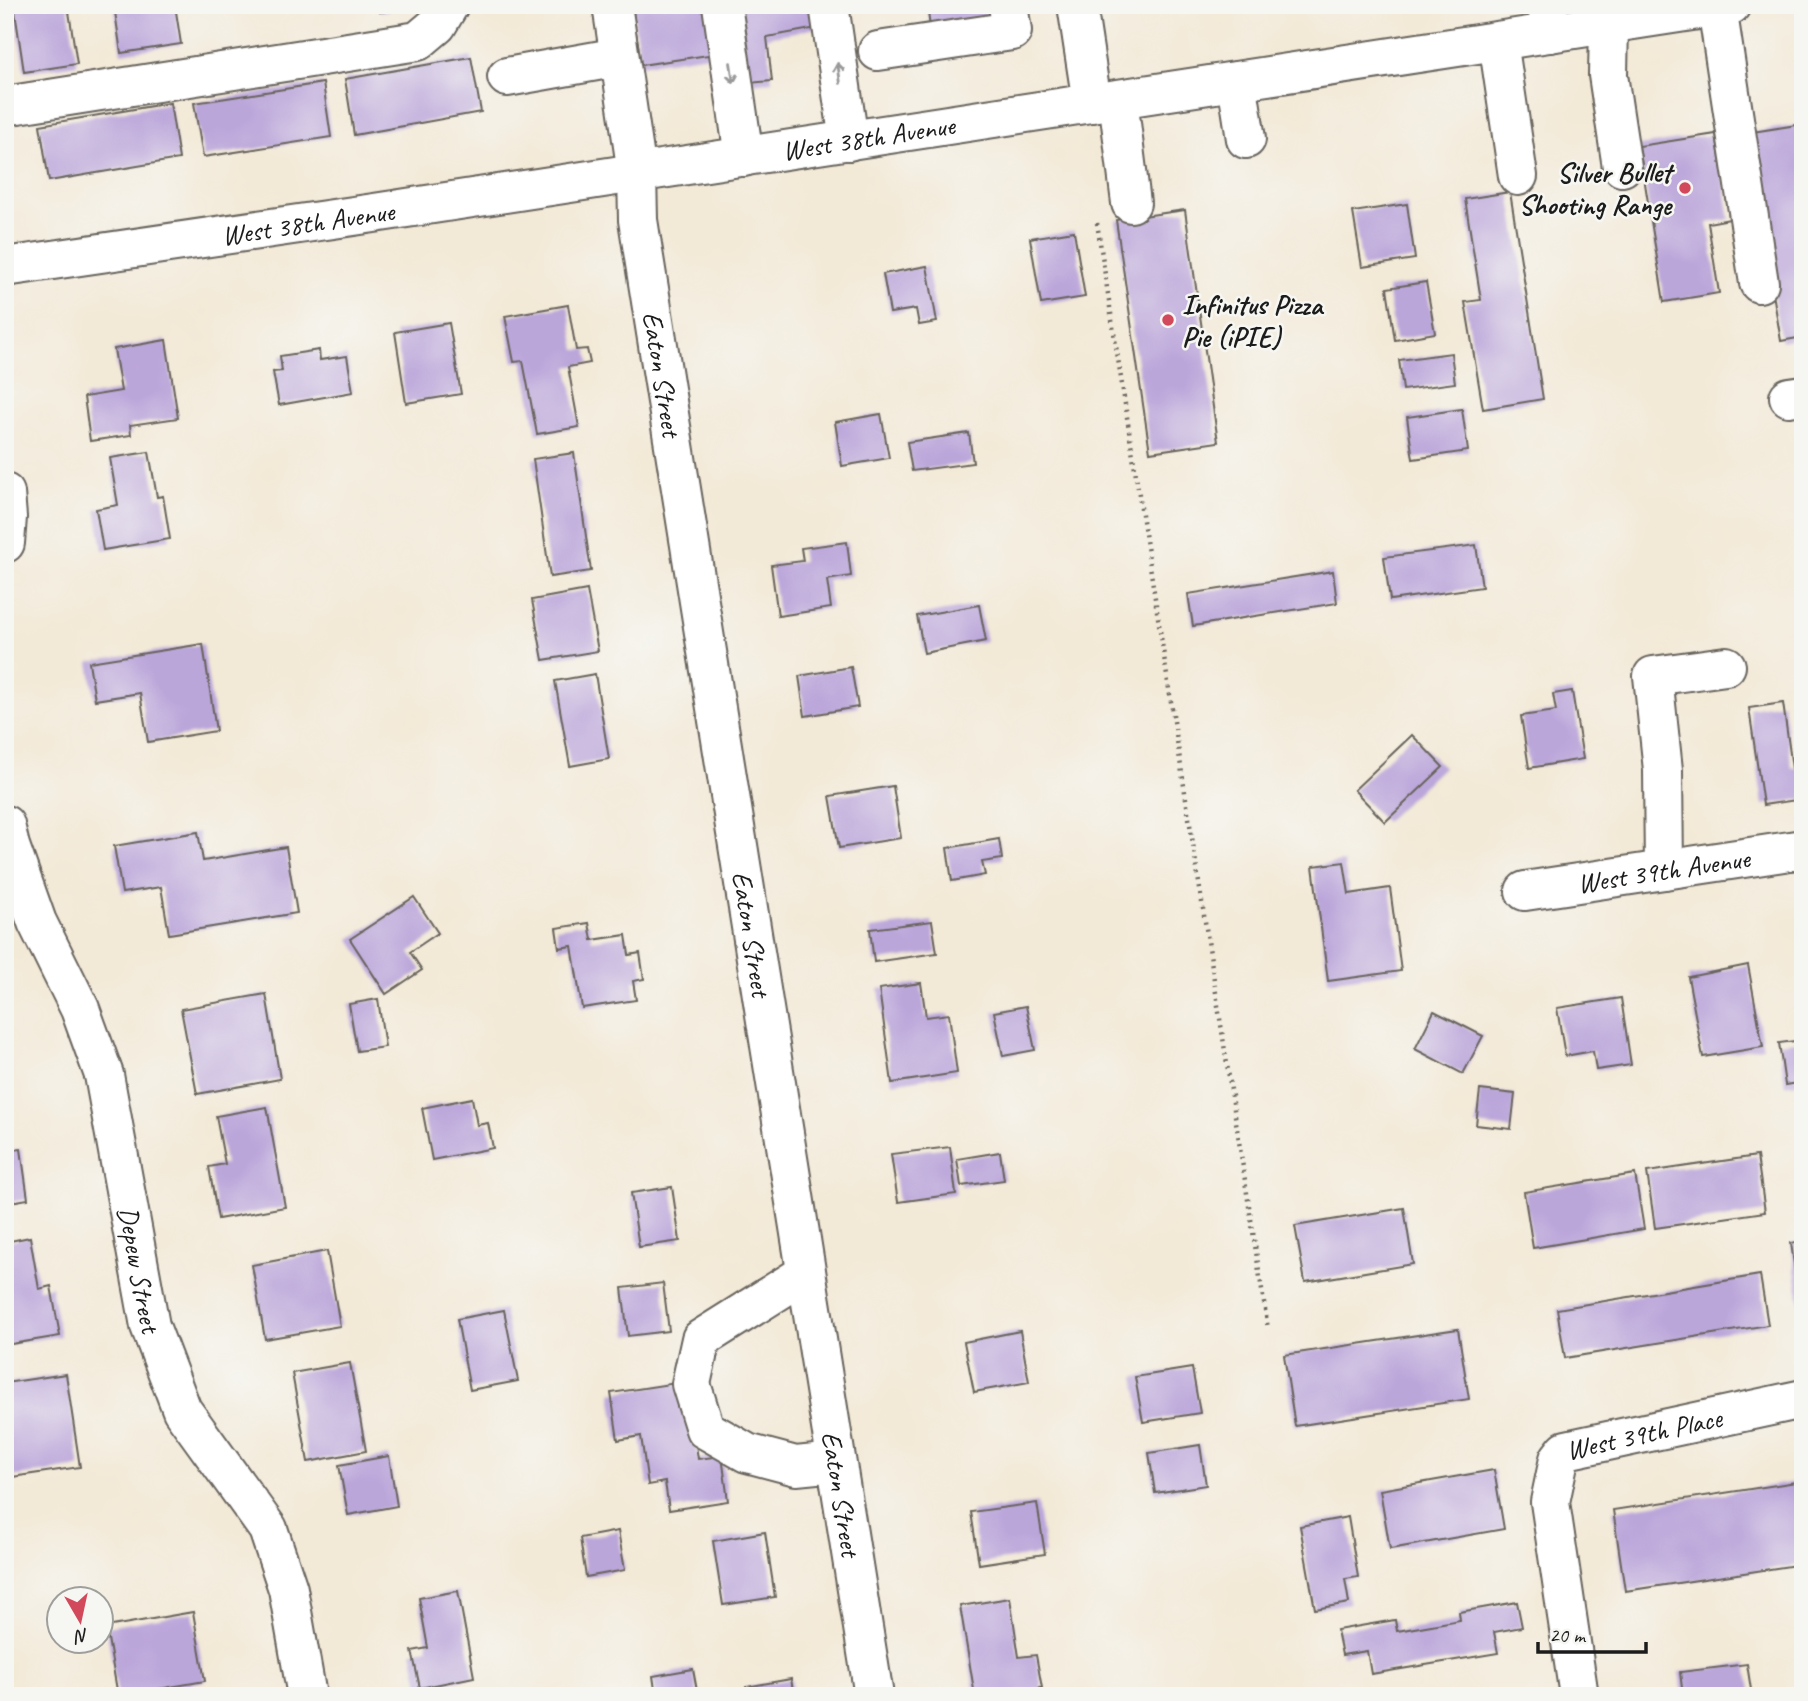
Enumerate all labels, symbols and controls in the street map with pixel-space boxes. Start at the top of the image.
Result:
one-way arrow [726,61,739,84]
one-way arrow [832,62,845,85]
street label: West 38th Avenue [780,106,959,168]
place label: Silver Bullet Shooting Range [1519,155,1676,222]
marker: Silver Bullet Shooting Range [1677,180,1693,196]
street label: West 38th Avenue [219,192,398,253]
place label: Infinitus Pizza Pie (iPIE) [1182,287,1325,354]
street label: Eaton Street [635,309,690,442]
marker: Infinitus Pizza Pie (iPIE) [1160,312,1176,328]
street label: West 39th Avenue [1575,840,1754,900]
street label: Eaton Street [725,869,780,1002]
street label: Depew Street [111,1204,169,1340]
street label: West 39th Place [1563,1399,1727,1467]
street label: Eaton Street [814,1429,869,1562]
north arrow [46,1586,116,1656]
scale bar [1538,1610,1647,1654]
text: 20 m [1549,1622,1587,1648]
text: N [72,1623,90,1649]

